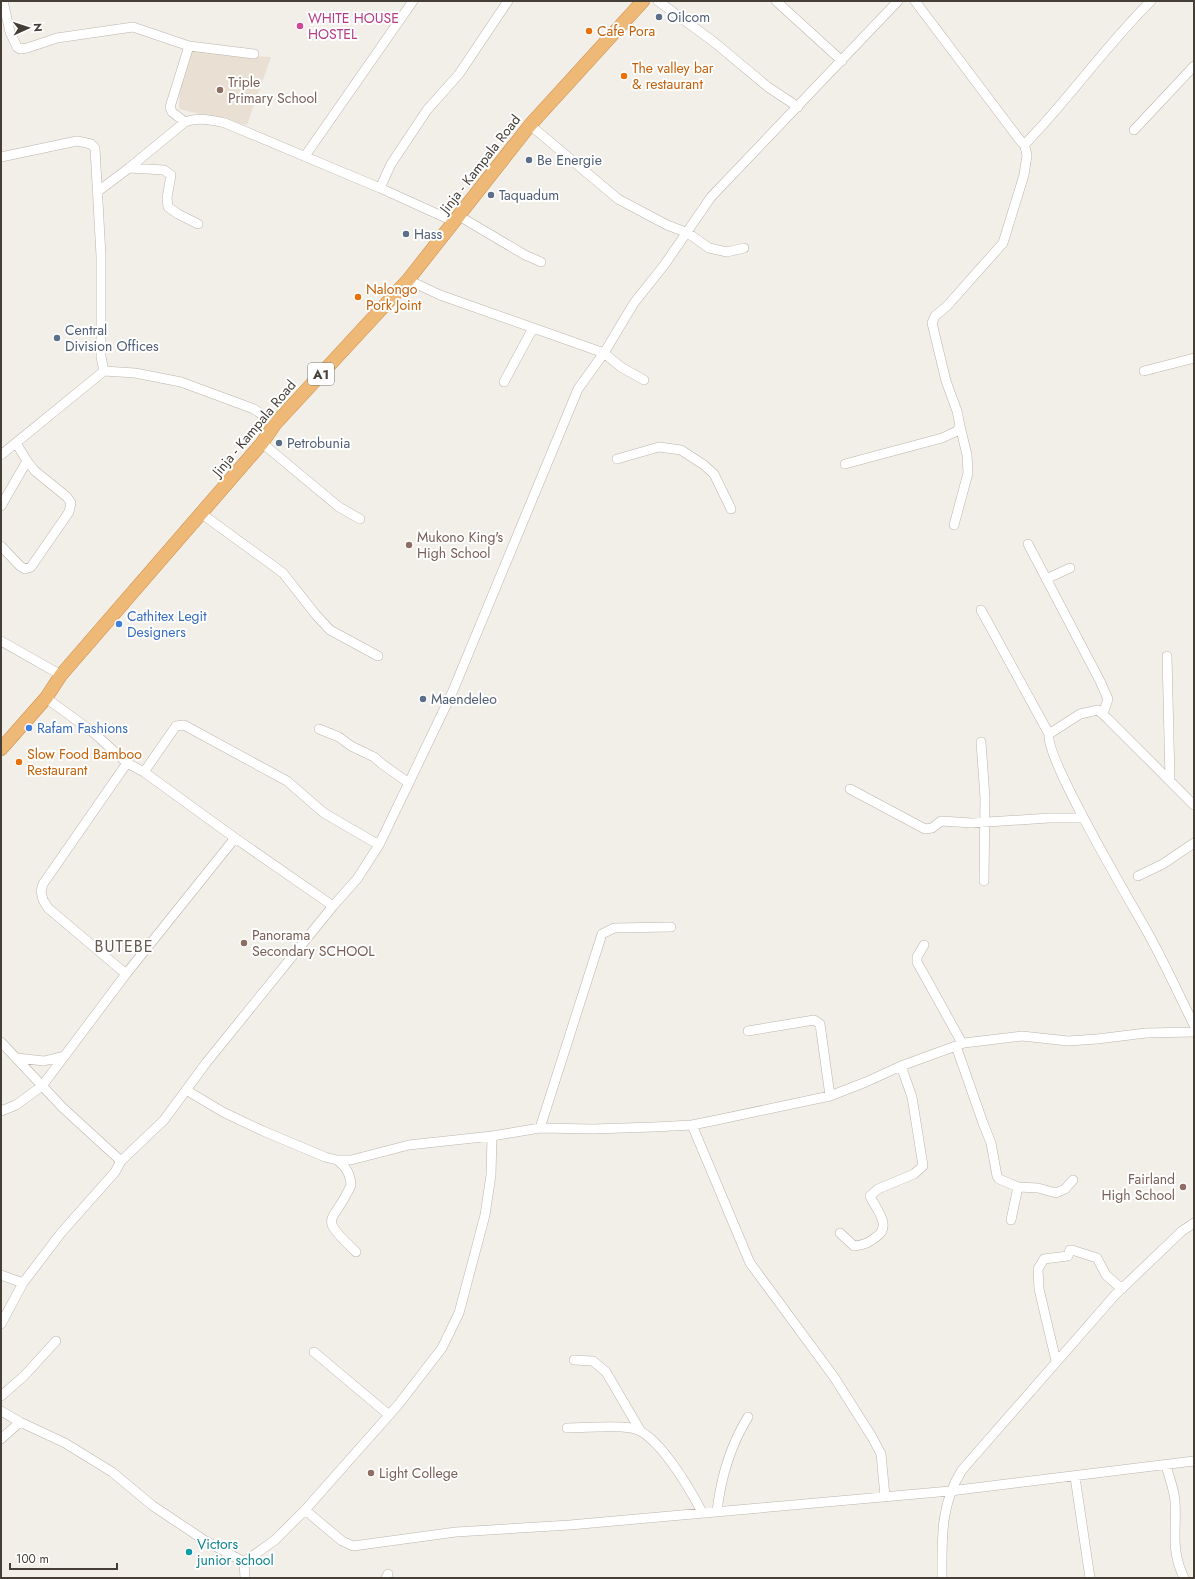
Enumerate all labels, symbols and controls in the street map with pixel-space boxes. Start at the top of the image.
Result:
place label: Oilcom [667,7,710,27]
north arrow [8,8,48,48]
place label: WHITE HOUSE HOSTEL [308,8,399,44]
marker: Oilcom [654,12,664,22]
marker: WHITE HOUSE HOSTEL [295,21,305,31]
place label: Cafe Pora [597,21,655,41]
text: N [30,23,46,32]
marker: Cafe Pora [584,26,594,36]
place label: The valley bar & restaurant [632,58,714,94]
marker: The valley bar & restaurant [619,71,629,81]
place label: Triple Primary School [228,72,317,108]
marker: Triple Primary School [215,85,225,95]
street label: Jinja - Kampala Road [434,110,525,219]
place label: Be Energie [537,150,602,170]
marker: Be Energie [524,155,534,165]
place label: Taquadum [499,185,559,205]
marker: Taquadum [486,190,496,200]
place label: Hass [414,224,442,244]
marker: Hass [401,229,411,239]
place label: Nalongo Pork Joint [366,279,422,315]
marker: Nalongo Pork Joint [353,292,363,302]
place label: Central Division Offices [65,320,159,356]
marker: Central Division Offices [52,333,62,343]
road number: A1 [308,363,334,385]
street label: Jinja - Kampala Road [206,375,300,482]
place label: Petrobunia [287,433,350,453]
marker: Petrobunia [274,438,284,448]
place label: Mukono King's High School [417,527,504,563]
marker: Mukono King's High School [404,540,414,550]
place label: Cathitex Legit Designers [127,606,207,642]
marker: Cathitex Legit Designers [114,619,124,629]
place label: Maendeleo [431,689,497,709]
marker: Maendeleo [418,694,428,704]
place label: Rafam Fashions [37,718,128,738]
marker: Rafam Fashions [24,723,34,733]
place label: Slow Food Bamboo Restaurant [27,744,142,780]
marker: Slow Food Bamboo Restaurant [14,757,24,767]
place label: Panorama Secondary SCHOOL [252,925,375,961]
district label: BUTEBE [95,935,153,958]
marker: Panorama Secondary SCHOOL [239,938,249,948]
place label: Fairland High School [1102,1169,1175,1205]
marker: Fairland High School [1178,1182,1188,1192]
place label: Light College [379,1463,458,1483]
marker: Light College [366,1468,376,1478]
place label: Victors junior school [196,1534,274,1570]
scale bar [10,1545,117,1571]
marker: Victors junior school [184,1547,194,1557]
text: 100 m [16,1550,49,1568]

